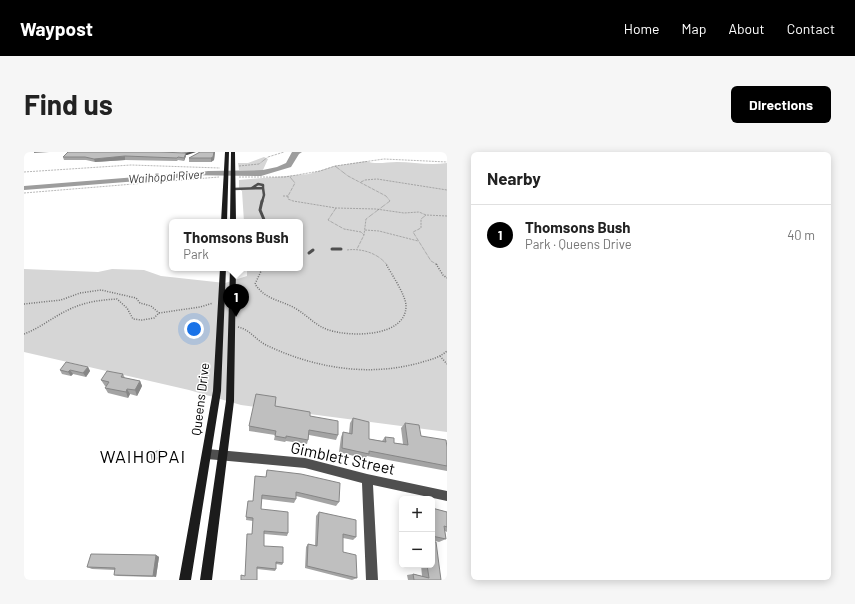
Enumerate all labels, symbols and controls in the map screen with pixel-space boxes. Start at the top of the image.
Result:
text: Waypost [20,17,93,40]
text: Home [624,20,660,37]
text: Map [682,20,706,37]
text: About [728,20,765,37]
text: Contact [787,20,835,37]
button: Directions [731,86,831,123]
text: Find us [24,87,113,121]
water label: Waihōpai River [128,166,205,186]
text: Nearby [487,168,541,188]
text: Thomsons Bush [525,218,631,236]
popup [169,219,303,271]
text: 1 [498,227,502,243]
text: 40 m [787,227,815,243]
text: Thomsons Bush [183,228,289,246]
text: Park · Queens Drive [525,236,632,252]
text: Park [183,246,209,262]
pin: 1 [223,284,249,317]
your location [184,319,204,339]
street label: Queens Drive [188,362,212,436]
street label: Gimblett Street [289,437,397,478]
district label: WAIHOPAI [100,445,186,467]
map controls [399,496,435,568]
button: + [399,496,435,532]
button: − [399,532,435,568]

